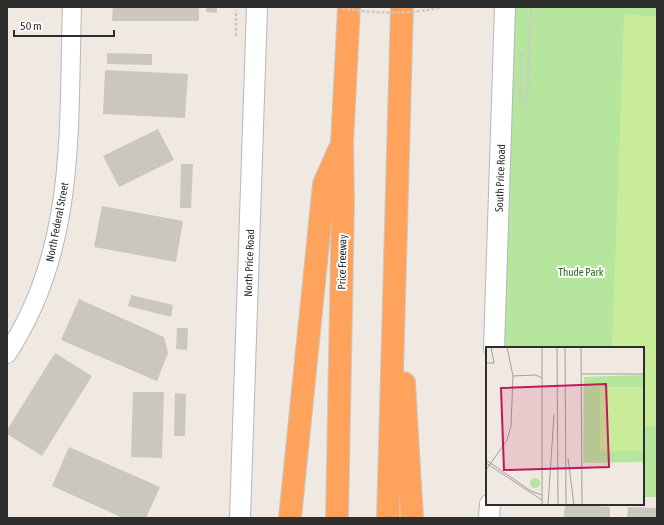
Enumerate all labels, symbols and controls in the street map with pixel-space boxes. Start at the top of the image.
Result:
scale bar [14,12,114,38]
text: 50 m [20,19,42,33]
street label: South Price Road [493,144,507,212]
street label: North Federal Street [43,181,71,263]
street label: North Price Road [242,229,256,297]
street label: Price Freeway [336,234,348,290]
park label: Thude Park [558,266,604,278]
inset map [486,347,644,505]

